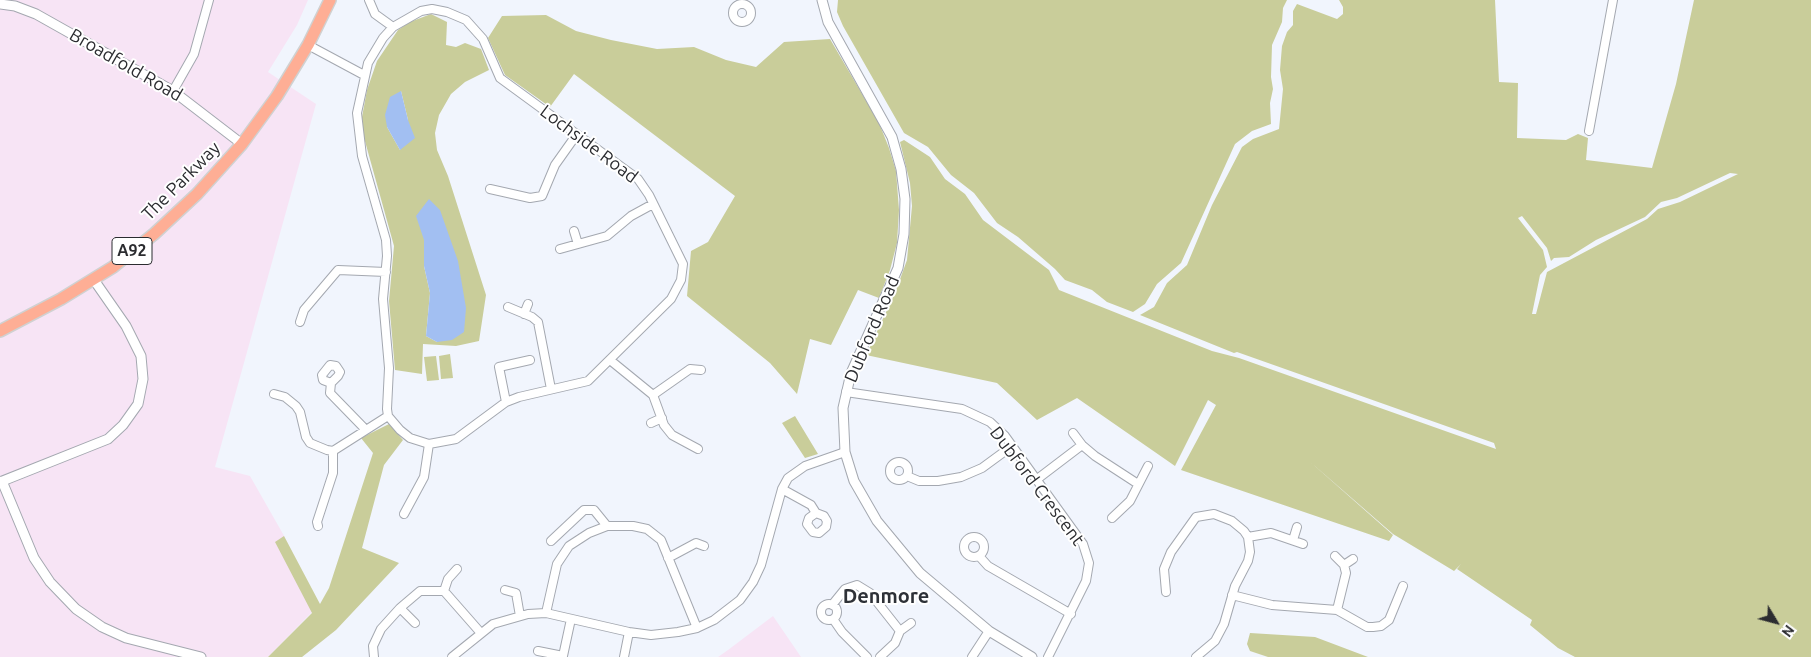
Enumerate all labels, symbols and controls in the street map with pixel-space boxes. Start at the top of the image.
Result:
street label: Broadfold Road [66,24,186,106]
street label: Lochside Road [536,100,642,188]
street label: The Parkway [137,137,225,225]
road number: A92 [112,238,152,264]
street label: Dubford Road [840,272,904,386]
street label: Dubford Crescent [985,422,1089,550]
district label: Denmore [843,584,929,608]
north arrow [1751,597,1801,647]
text: N [1778,622,1798,640]

